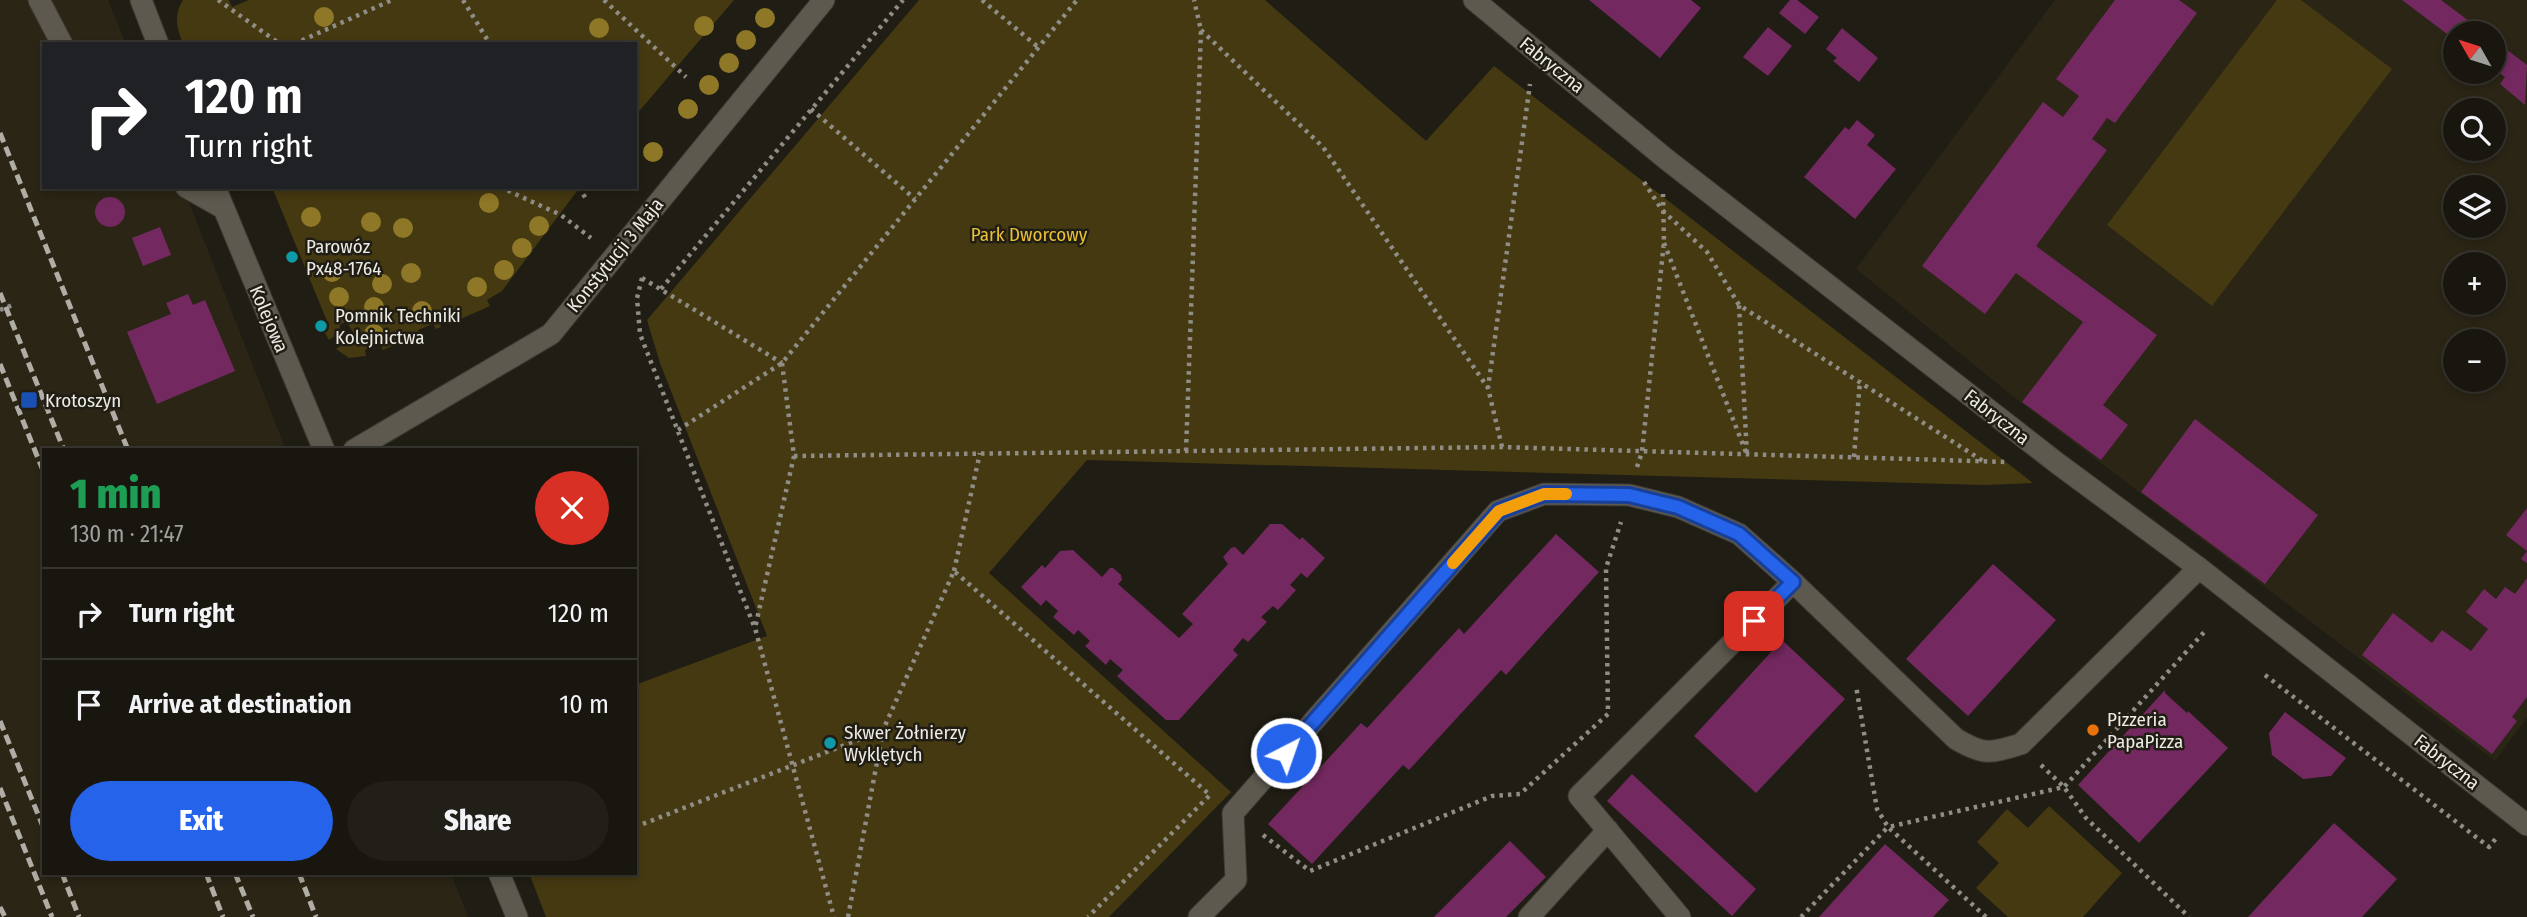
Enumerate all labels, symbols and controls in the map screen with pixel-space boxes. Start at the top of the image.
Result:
north arrow [2443,21,2506,84]
map controls [2443,21,2506,392]
street label: Fabryczna [1515,32,1589,98]
text: 120 m [185,67,303,126]
icon: right [70,70,161,161]
button: search [2443,98,2506,161]
text: Turn right [185,127,312,165]
button: layers [2443,175,2506,238]
street label: Konstytucji 3 Maja [562,193,668,317]
park label: Park Dworcowy [971,223,1088,246]
place label: Parowóz Px48-1764 [306,235,381,280]
marker: Parowóz Px48-1764 [284,249,300,265]
button: + [2443,252,2506,315]
street label: Kolejowa [245,282,293,356]
place label: Pomnik Techniki Kolejnictwa [335,304,461,349]
marker: Pomnik Techniki Kolejnictwa [313,318,329,334]
button: − [2443,329,2506,392]
street label: Fabryczna [1960,384,2034,450]
place label: Krotoszyn [45,389,121,412]
marker: Krotoszyn [19,390,39,410]
text: 1 min [70,469,161,519]
button: close [535,471,609,545]
text: 130 m · 21:47 [70,520,183,548]
pin [1724,591,1784,651]
icon: right [70,595,108,633]
text: Turn right [129,598,235,629]
text: 120 m [548,598,609,629]
icon: arrive [1735,602,1773,640]
icon: arrive [70,686,108,724]
text: Arrive at destination [129,689,352,720]
text: 10 m [559,689,609,720]
place label: Pizzeria PapaPizza [2107,708,2183,753]
position arrow [1249,716,1323,790]
place label: Skwer Żołnierzy Wyklętych [844,721,966,766]
marker: Pizzeria PapaPizza [2085,722,2101,738]
street label: Fabryczna [2410,729,2484,795]
marker: Skwer Żołnierzy Wyklętych [822,735,838,751]
button: Exit [70,781,333,861]
button: Share [347,781,609,861]

